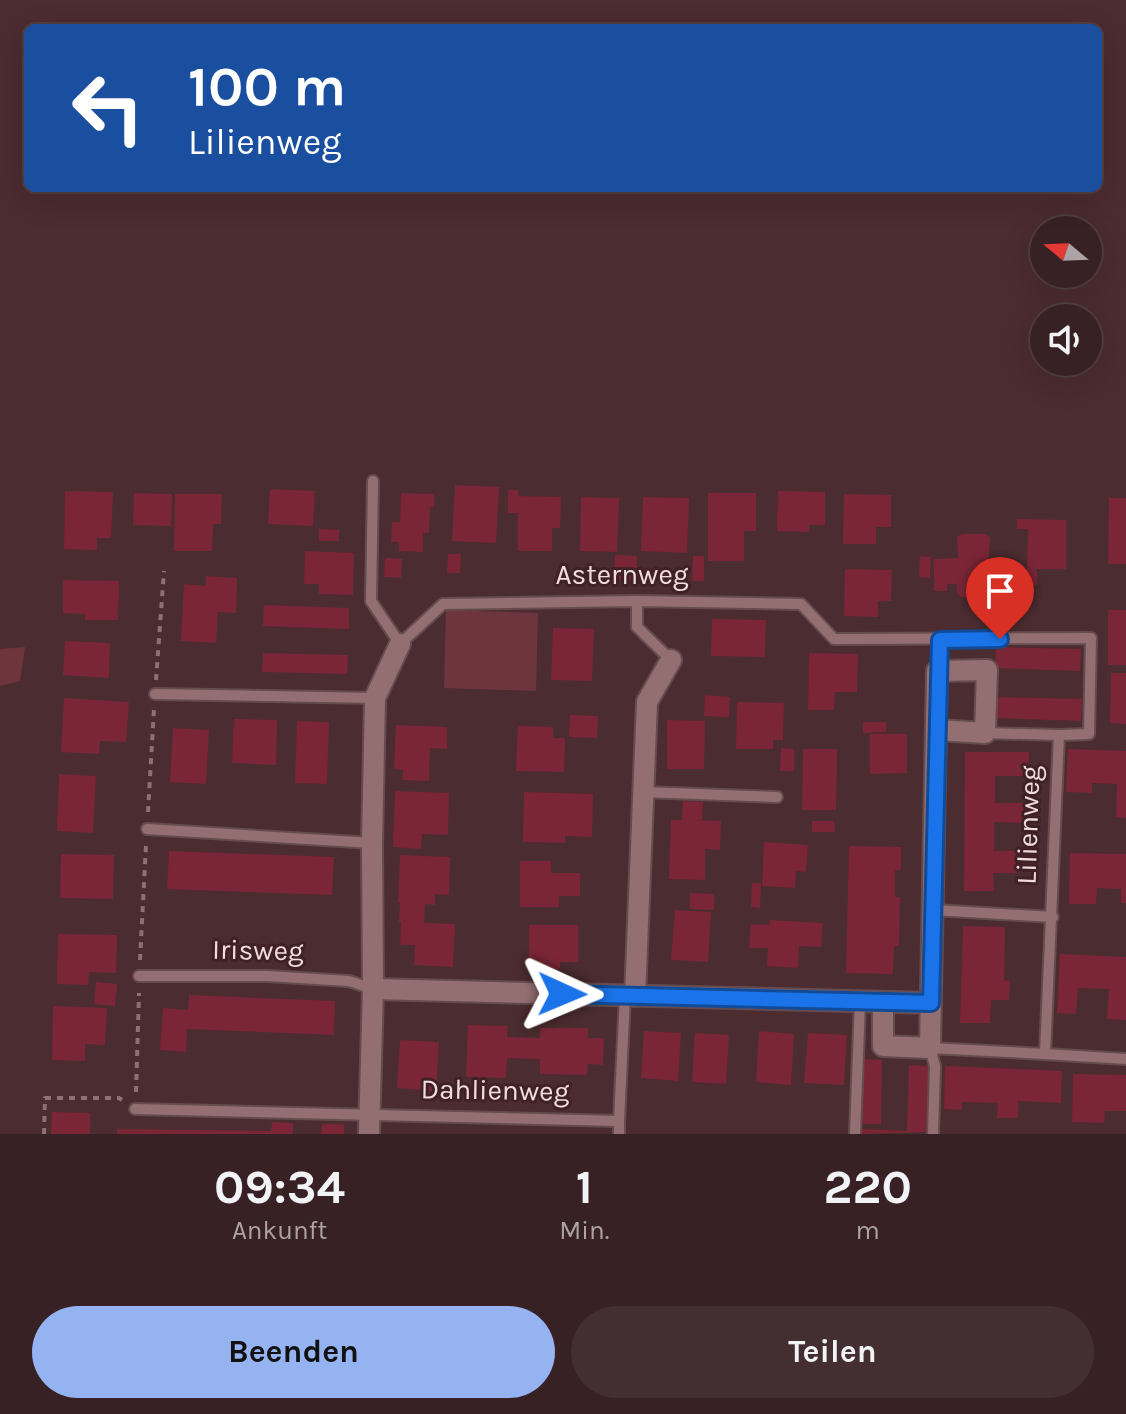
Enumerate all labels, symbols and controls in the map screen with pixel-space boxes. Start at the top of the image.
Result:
text: 100 m [188,54,346,119]
icon: left [56,56,160,160]
text: Lilienweg [188,121,341,163]
north arrow [1030,216,1102,288]
map controls [1030,216,1102,376]
button: sound [1030,304,1102,376]
pin [966,557,1034,639]
street label: Asternweg [555,558,689,591]
icon: arrive [978,569,1022,613]
street label: Lilienweg [1009,765,1047,885]
street label: Irisweg [212,933,304,967]
position arrow [520,952,604,1036]
street label: Dahlienweg [420,1072,570,1108]
text: 09:34 [214,1159,345,1215]
text: 1 [576,1159,593,1215]
text: 220 [823,1159,912,1215]
text: Ankunft [232,1215,327,1246]
text: Min. [559,1215,609,1246]
text: m [856,1215,880,1246]
button: Beenden [32,1306,555,1398]
button: Teilen [571,1306,1094,1398]

